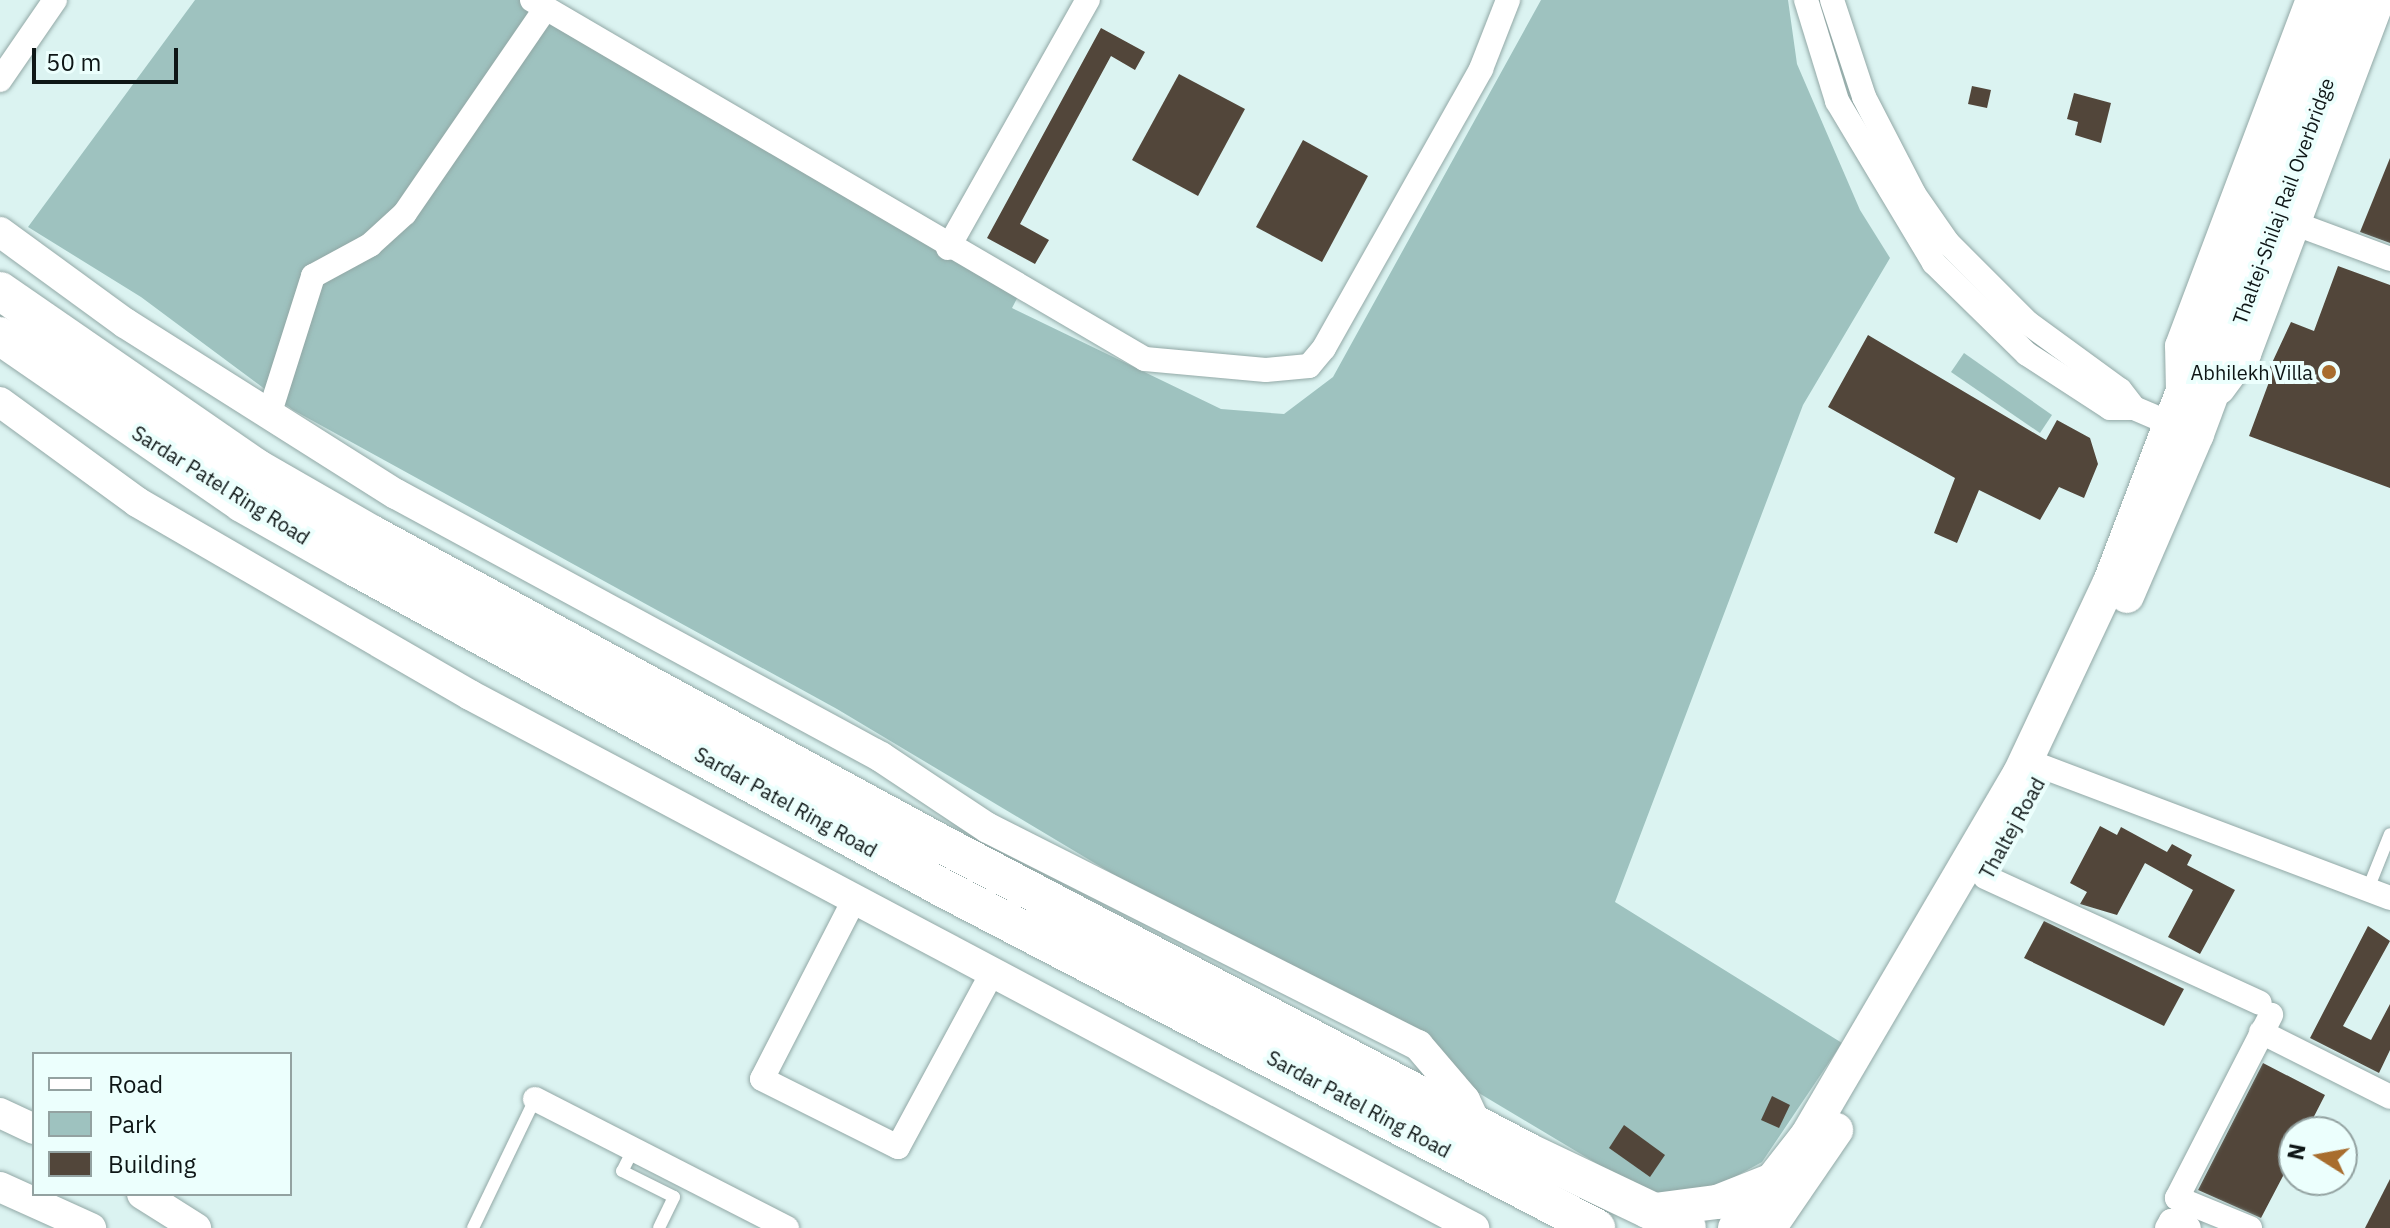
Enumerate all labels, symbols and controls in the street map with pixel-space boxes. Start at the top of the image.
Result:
scale bar [36,32,182,82]
text: 50 m [46,46,101,78]
street label: Thaltej-Shilaj Rail Overbridge [2227,74,2339,328]
place label: Abhilekh Villa [2191,360,2313,384]
marker: Abhilekh Villa [2320,363,2338,381]
street label: Sardar Patel Ring Road [128,421,314,549]
street label: Sardar Patel Ring Road [691,742,881,862]
street label: Thaltej Road [1974,773,2050,883]
street label: Sardar Patel Ring Road [1263,1045,1455,1163]
legend [32,1052,292,1196]
text: Road [108,1068,163,1100]
text: Park [108,1108,157,1140]
north arrow [2278,1116,2358,1196]
text: N [2280,1141,2312,1162]
text: Building [108,1148,196,1180]

